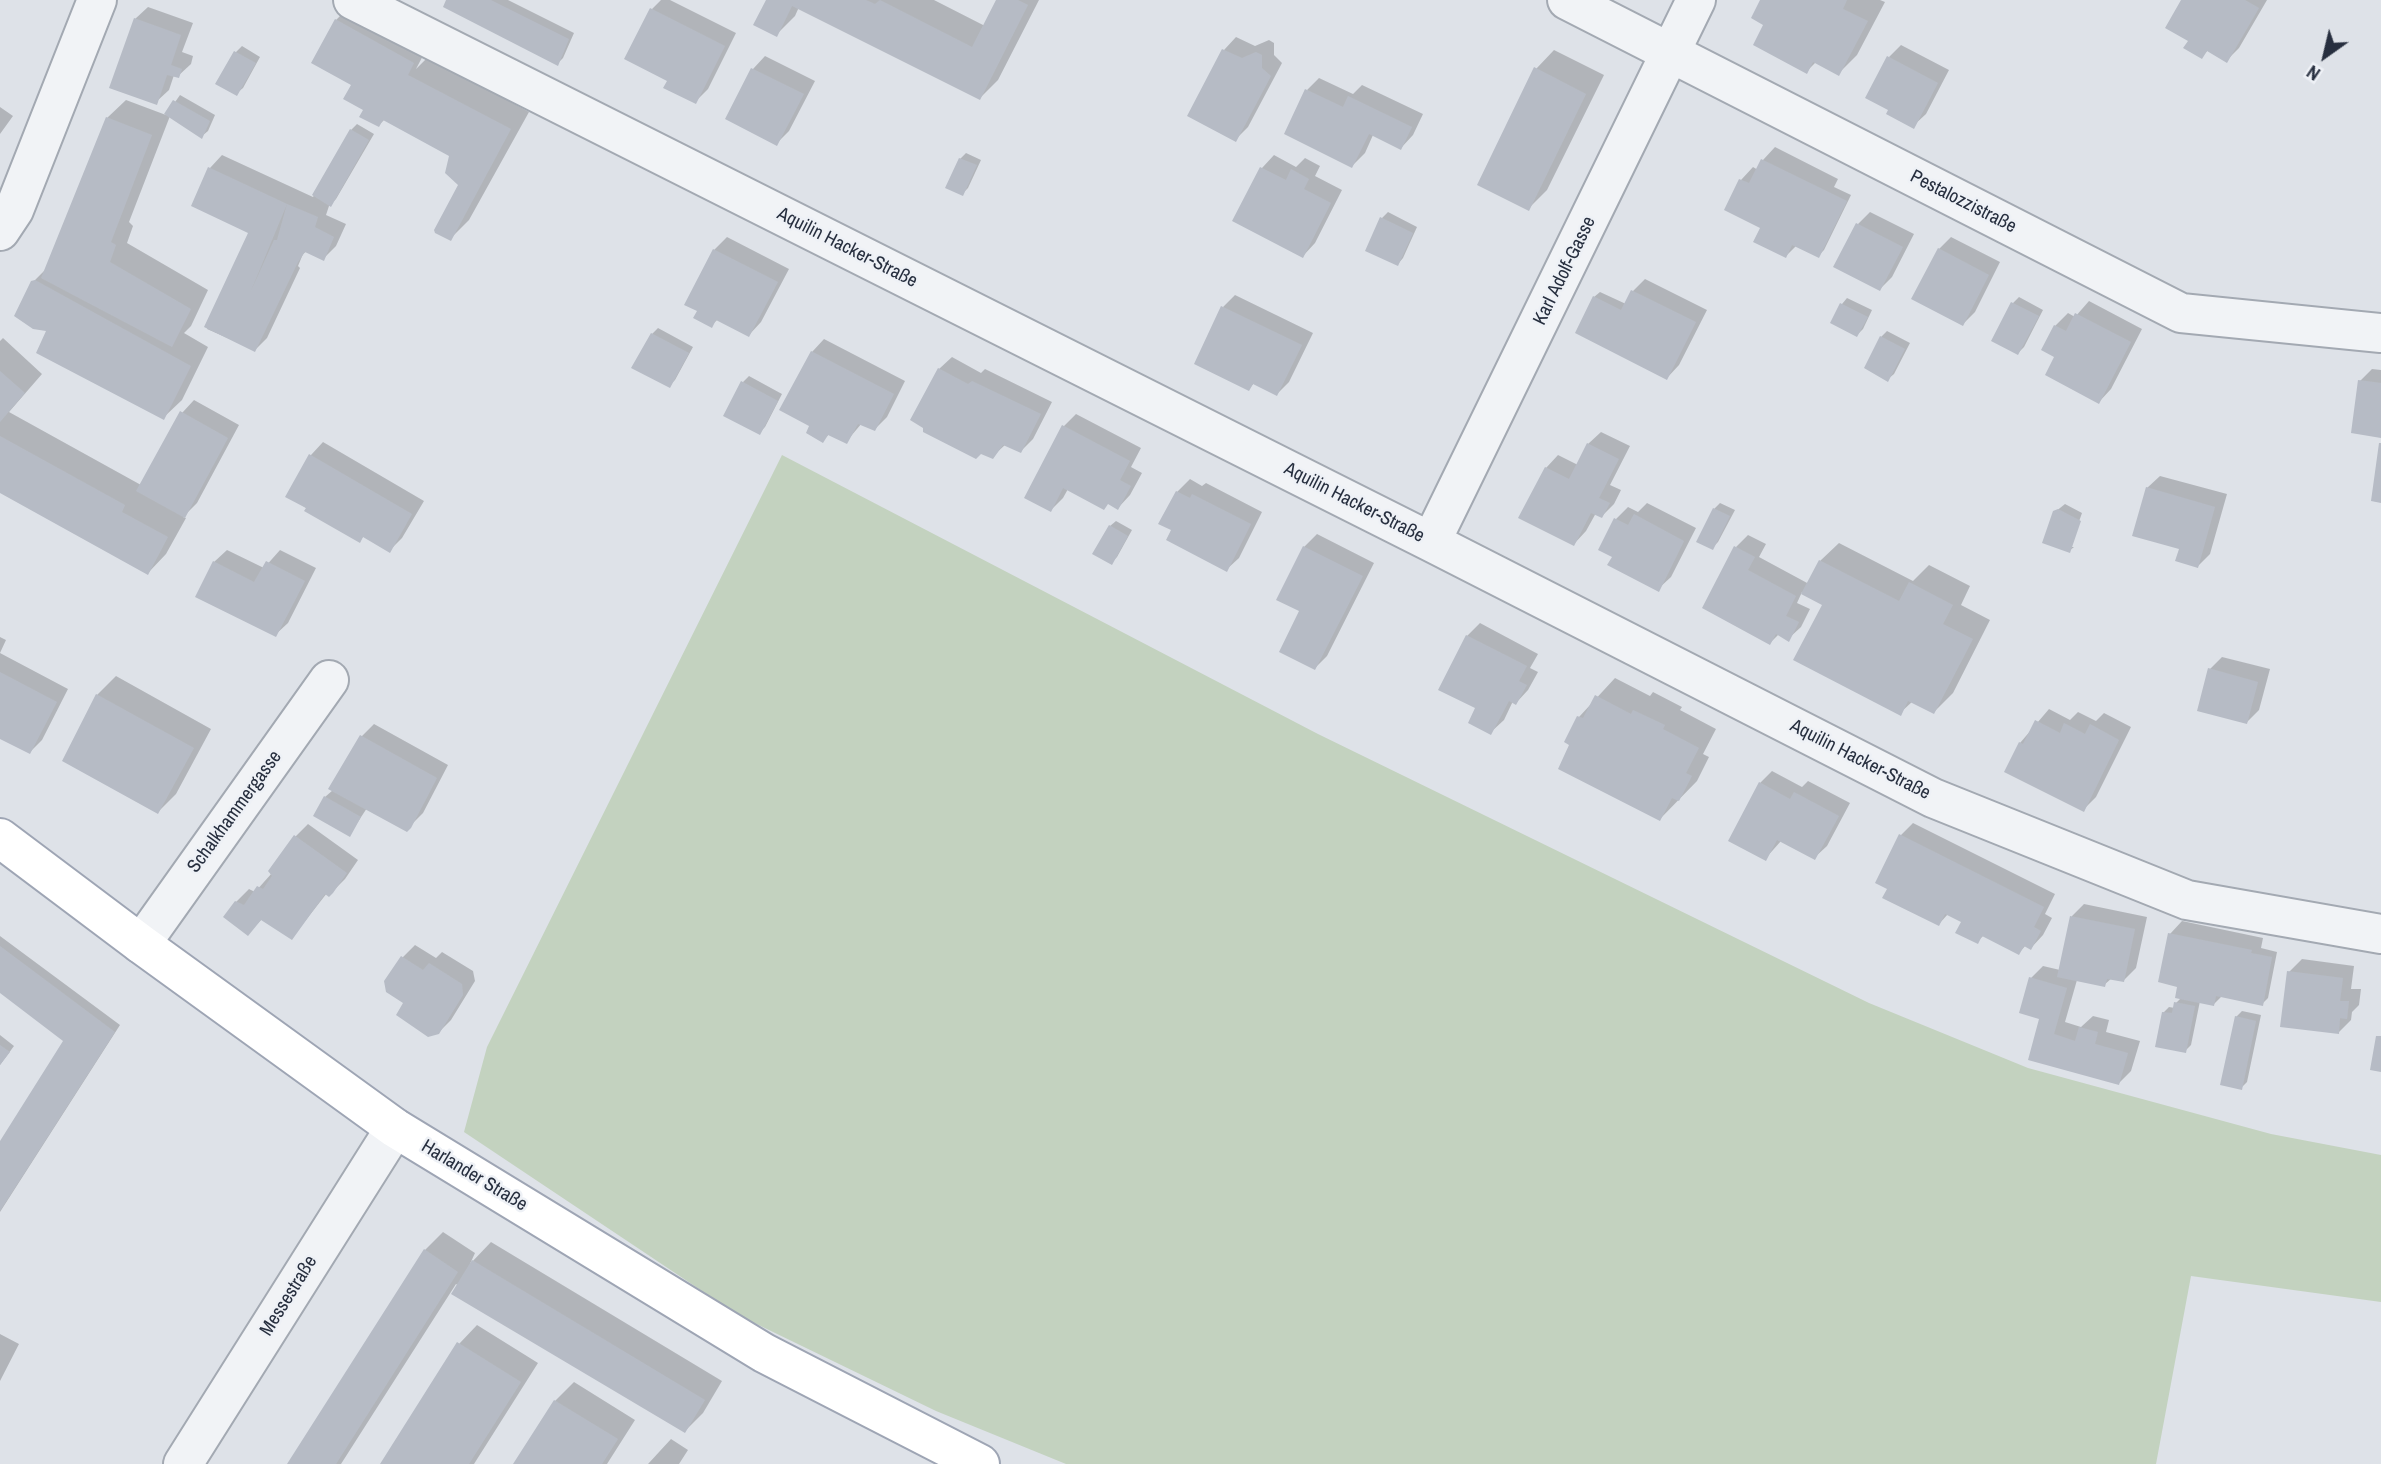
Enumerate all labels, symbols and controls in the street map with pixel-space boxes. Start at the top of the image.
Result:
north arrow [2290,21,2360,91]
text: N [2301,59,2325,87]
street label: Pestalozzistraße [1906,166,2020,238]
street label: Aquilin Hacker-Straße [773,203,921,293]
street label: Karl Adolf-Gasse [1529,213,1601,329]
street label: Aquilin Hacker-Straße [1280,458,1428,548]
street label: Aquilin Hacker-Straße [1786,715,1934,805]
street label: Schalkhammergasse [183,746,287,878]
street label: Harlander Straße [417,1135,531,1217]
street label: Messestraße [255,1252,323,1340]

